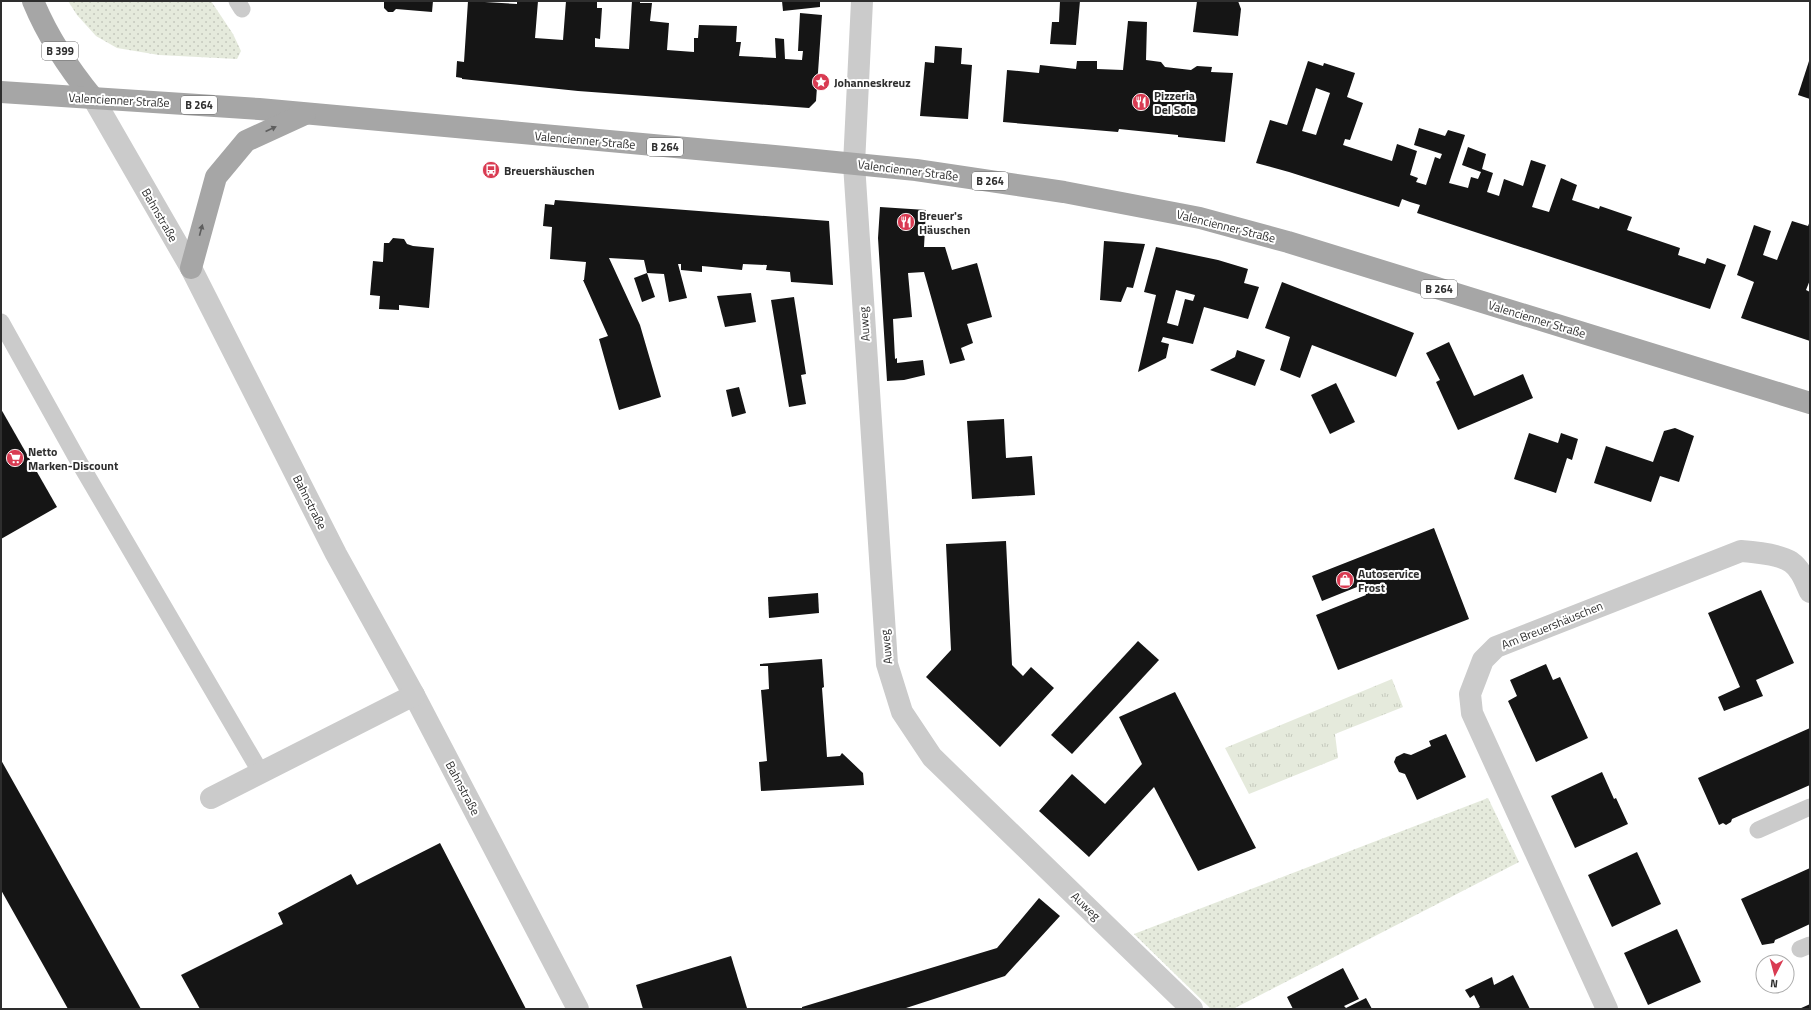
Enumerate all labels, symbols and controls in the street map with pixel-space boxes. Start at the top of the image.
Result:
road number: B 399 [42,42,78,60]
place icon: Johanneskreuz [811,72,831,92]
place label: Johanneskreuz [834,73,911,92]
place label: Pizzeria Del Sole [1154,86,1196,119]
street label: Valencienner Straße [68,88,170,112]
restaurant icon: Pizzeria Del Sole [1131,92,1151,112]
road number: B 264 [181,96,217,114]
one-way arrow [266,126,278,132]
street label: Valencienner Straße [534,126,636,154]
road number: B 264 [647,138,683,156]
street label: Valencienner Straße [857,154,959,186]
bus stop icon: Breuershäuschen [481,160,501,180]
place label: Breuershäuschen [504,161,595,180]
road number: B 264 [972,172,1008,190]
street label: Bahnstraße [137,185,183,245]
street label: Valencienner Straße [1175,205,1277,247]
place label: Breuer's Häuschen [919,206,970,239]
restaurant icon: Breuer's Häuschen [896,212,916,232]
one-way arrow [198,224,204,236]
road number: B 264 [1421,280,1457,298]
street label: Valencienner Straße [1486,295,1588,343]
street label: Auweg [853,306,875,342]
place label: Netto Marken-Discount [28,442,119,475]
supermarket icon: Netto Marken-Discount [5,448,25,468]
street label: Bahnstraße [288,471,332,533]
place label: Autoservice Frost [1358,564,1419,597]
shop icon: Autoservice Frost [1335,570,1355,590]
street label: Am Breuershäuschen [1498,596,1606,654]
street label: Auweg [875,629,897,665]
street label: Bahnstraße [441,757,485,819]
street label: Auweg [1067,887,1105,925]
north arrow [1755,954,1795,994]
text: N [1769,976,1779,992]

